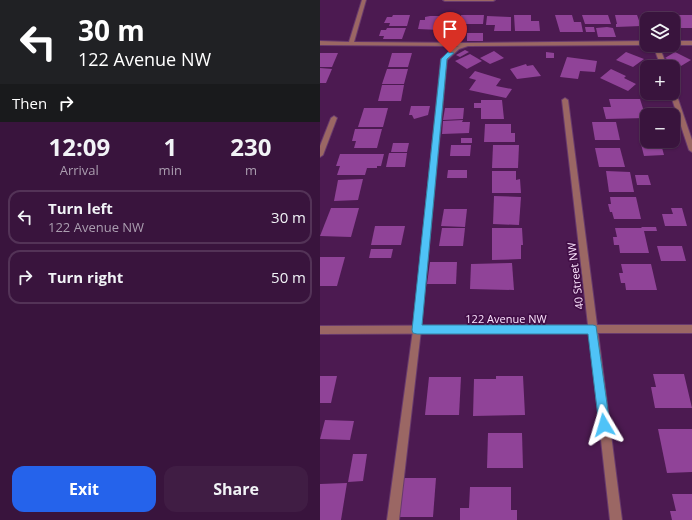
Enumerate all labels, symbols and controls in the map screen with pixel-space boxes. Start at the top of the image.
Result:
text: 30 m [78,11,145,49]
pin [433,12,467,53]
map controls [640,12,680,148]
button: layers [640,12,680,52]
icon: left [12,16,64,68]
icon: arrive [439,18,461,40]
text: 122 Avenue NW [78,47,211,71]
button: + [640,60,680,100]
icon: right [55,92,77,114]
text: Then [12,93,47,113]
button: − [640,108,680,148]
text: 12:09 [48,130,110,163]
text: 1 [163,130,177,163]
text: 230 [230,130,272,163]
text: Arrival [60,161,99,179]
text: min [159,161,182,179]
text: m [245,161,257,179]
text: Turn left [48,198,113,218]
icon: left [14,206,36,228]
text: 30 m [271,207,306,227]
text: 122 Avenue NW [48,218,144,236]
street label: 40 Street NW [563,242,587,310]
icon: right [14,266,36,288]
text: Turn right [48,267,123,287]
text: 50 m [271,267,306,287]
street label: 122 Avenue NW [465,311,547,326]
position arrow [583,404,625,446]
button: Exit [12,466,156,512]
button: Share [164,466,308,512]

